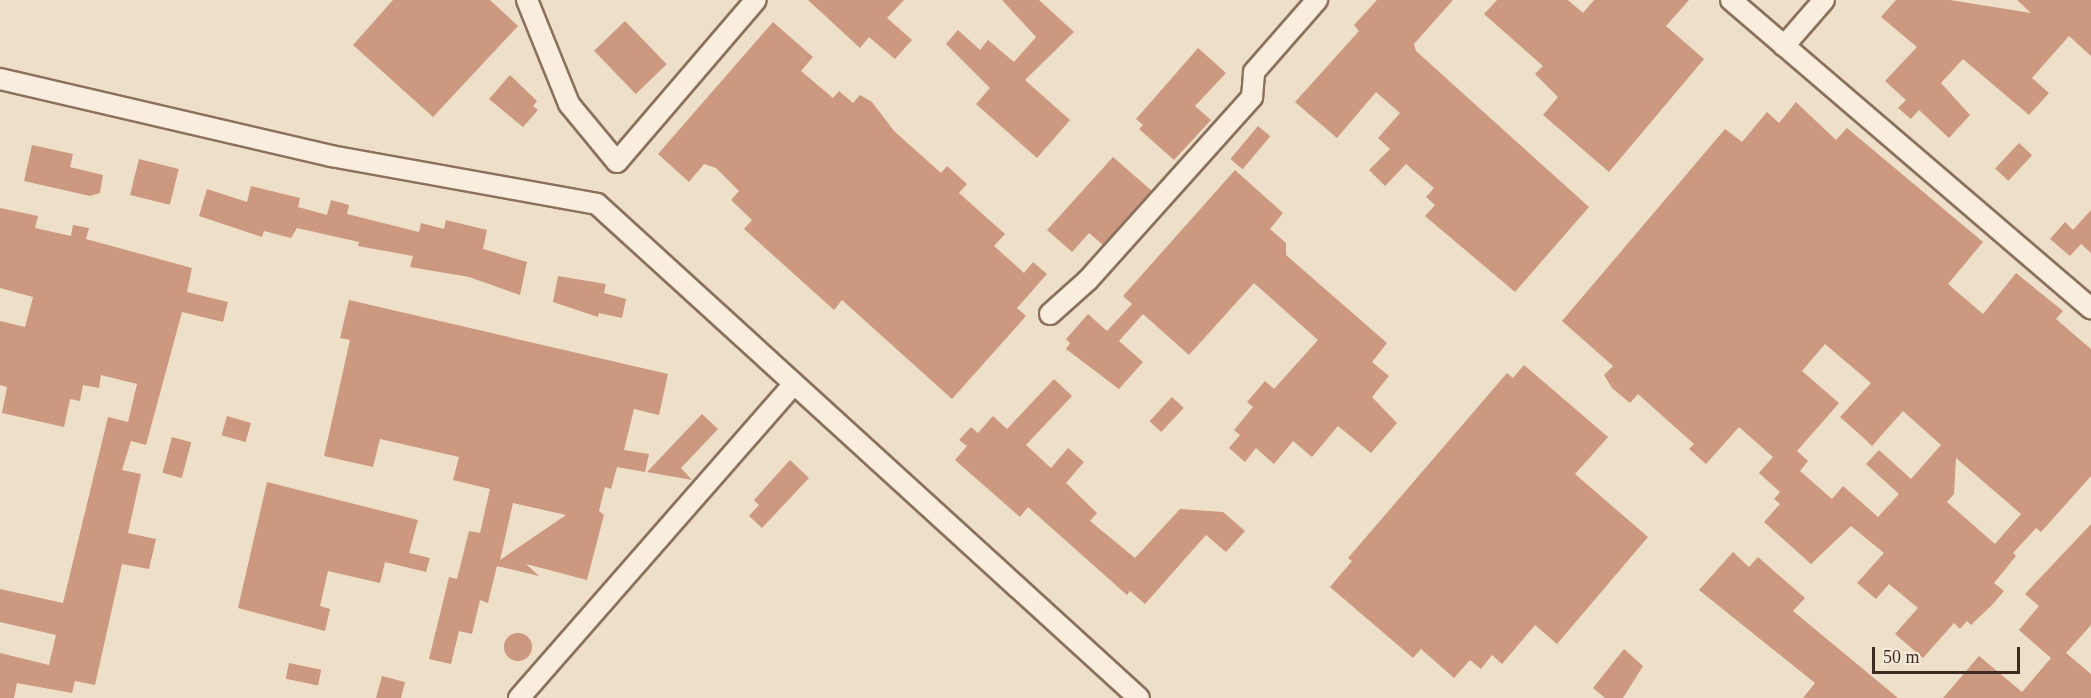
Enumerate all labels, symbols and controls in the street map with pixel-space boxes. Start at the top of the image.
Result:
scale bar [1875,635,2024,673]
text: 50 m [1883,647,1920,667]

